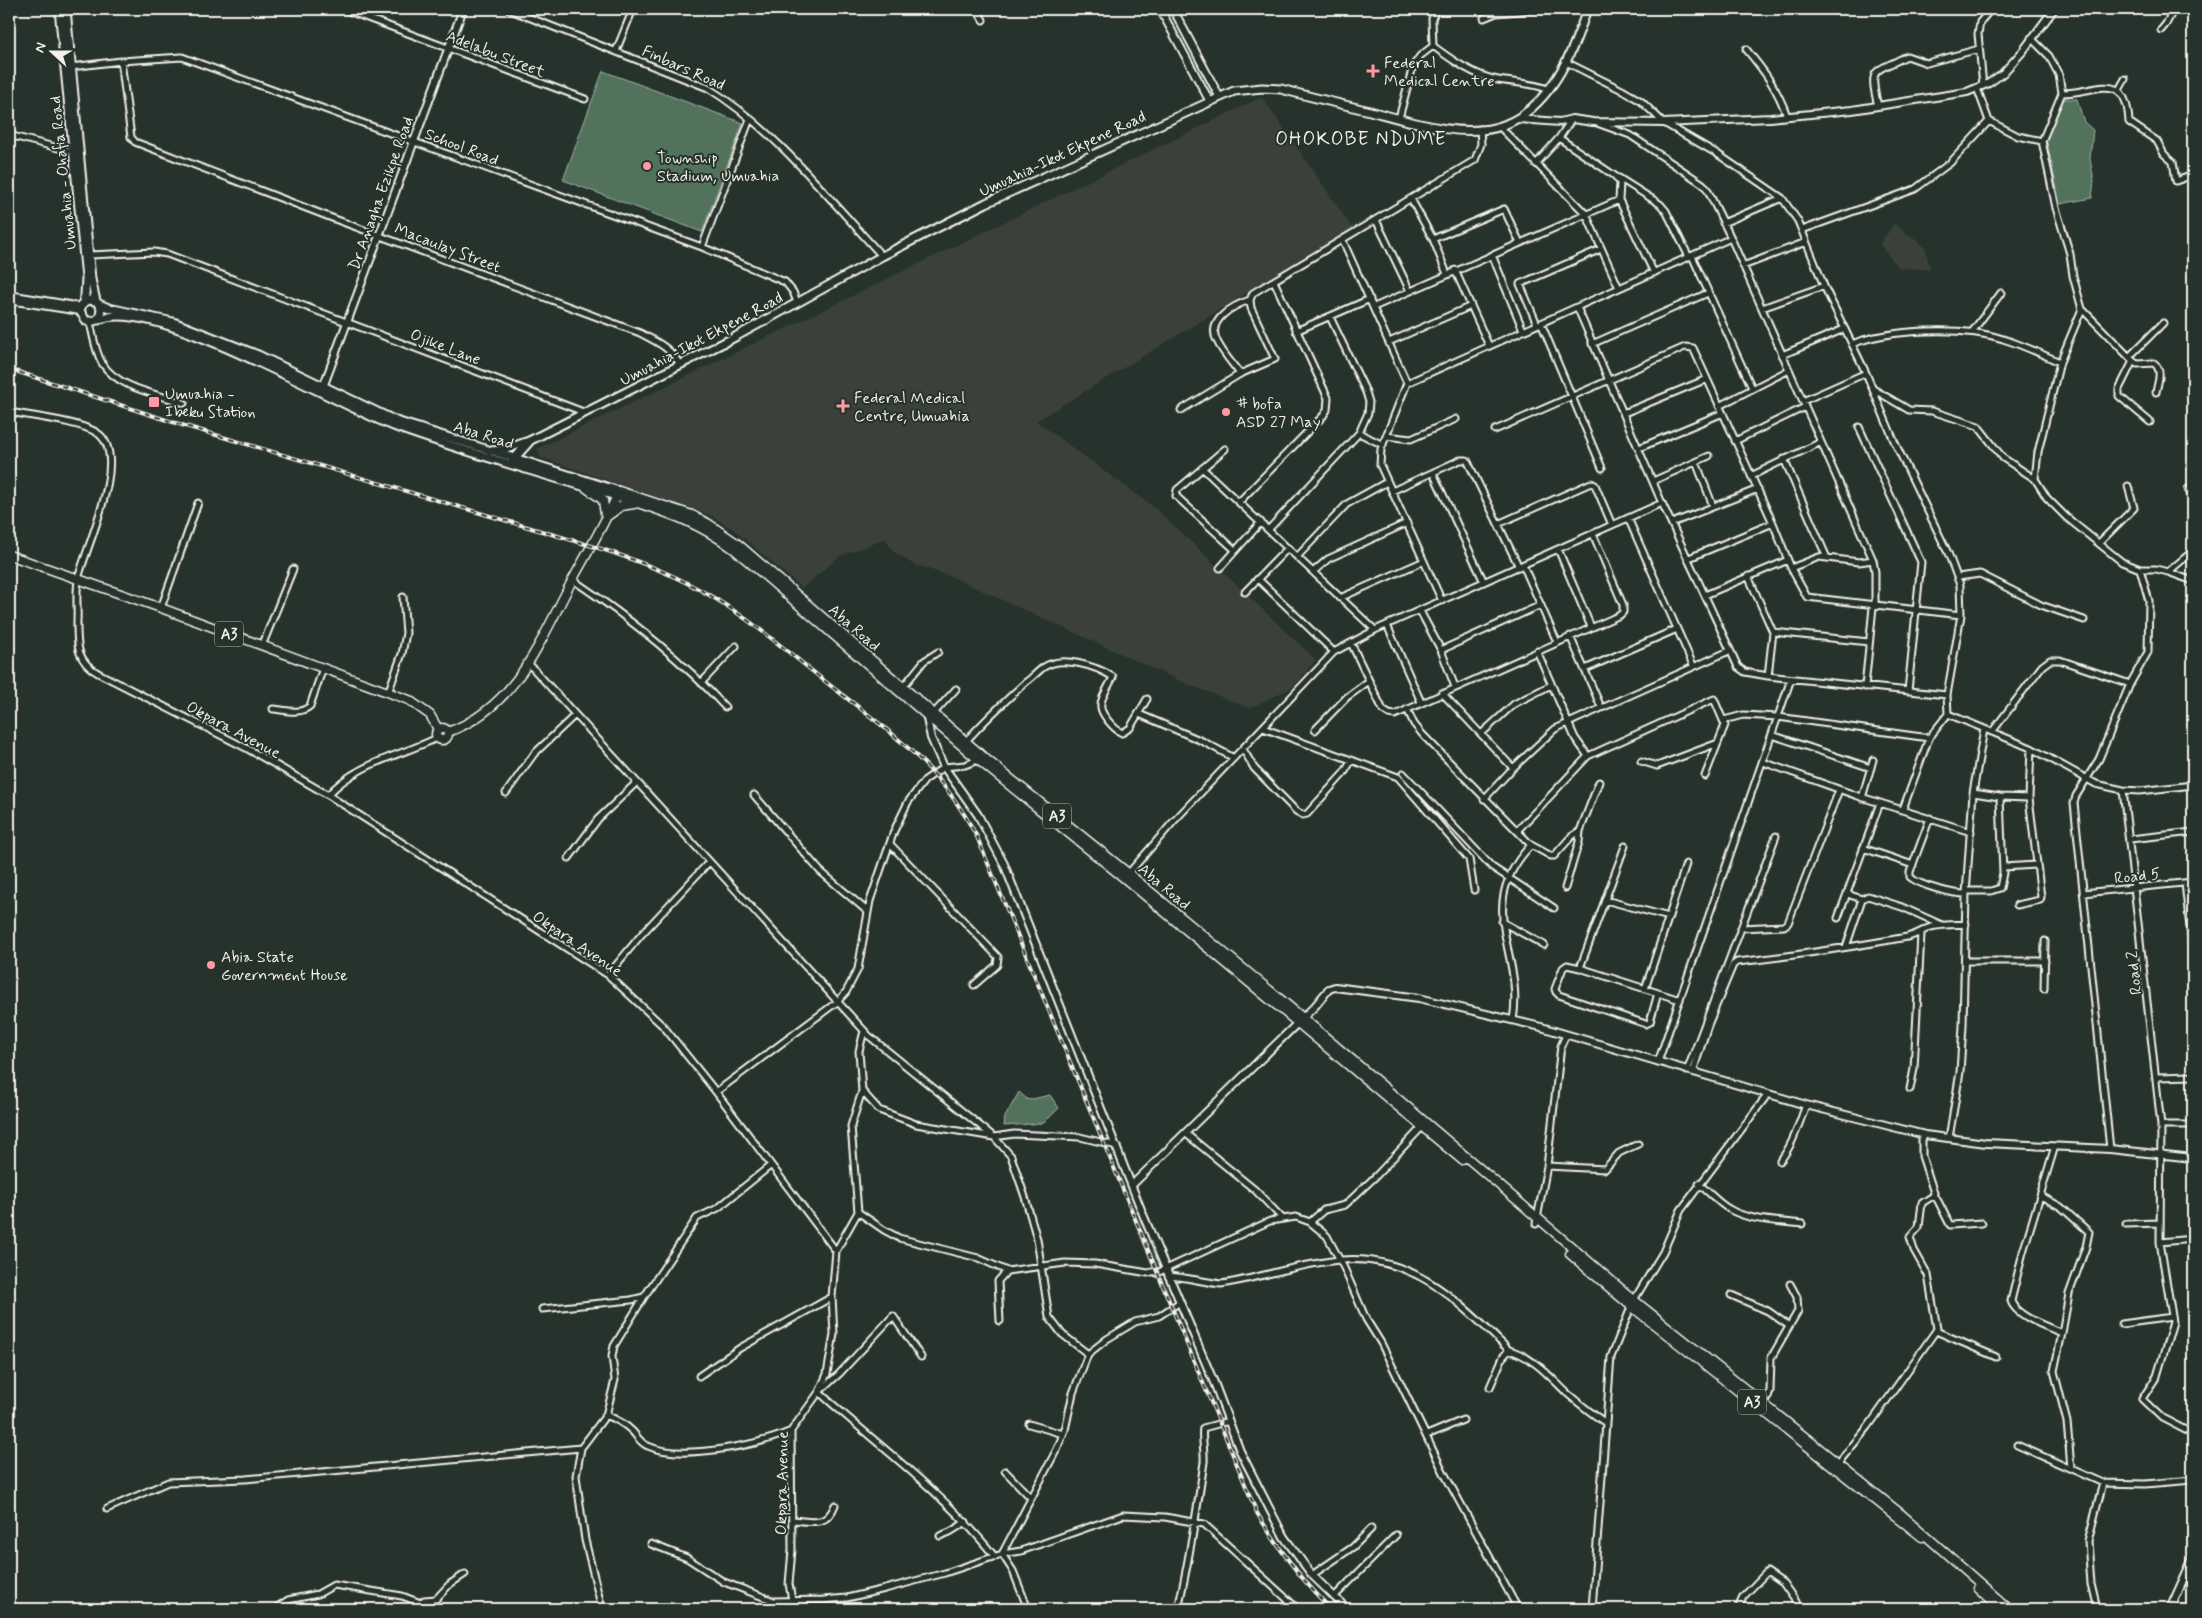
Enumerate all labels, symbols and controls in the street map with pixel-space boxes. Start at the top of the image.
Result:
street label: Adelabu Street [443,26,549,83]
north arrow [28,28,78,78]
text: N [31,40,51,55]
street label: Finbars Road [639,41,728,96]
place label: Federal Medical Centre [1384,53,1494,92]
marker: Federal Medical Centre [1366,64,1380,78]
street label: Umuahia - Ohafia Road [45,95,82,251]
street label: Umuahia-Ikot Ekpene Road [976,106,1149,202]
street label: Dr Anagha Ezikpe Road [344,114,419,273]
street label: School Road [422,124,501,171]
district label: OHOKOBE NDUME [1275,127,1447,152]
place label: Township Stadium, Umuahia [657,148,779,187]
marker: Township Stadium, Umuahia [641,160,653,172]
street label: Macaulay Street [391,219,503,278]
street label: Umuahia-Ikot Ekpene Road [617,287,787,391]
street label: Ojike Lane [407,324,484,370]
place label: Umuahia - Ibeku Station [165,384,256,423]
place label: Federal Medical Centre, Umuahia [854,388,970,427]
place label: # bofa ASD 27 May [1236,394,1321,433]
marker: Umuahia - Ibeku Station [147,395,161,409]
marker: Federal Medical Centre, Umuahia [836,399,850,413]
marker: # bofa ASD 27 May [1220,406,1232,418]
street label: Aba Road [451,416,516,455]
street label: Aba Road [824,600,884,656]
road number: A3 [215,622,243,646]
street label: Okpara Avenue [182,697,284,764]
road number: A3 [1043,804,1071,828]
street label: Aba Road [1133,859,1195,915]
street label: Road 5 [2113,864,2161,889]
street label: Okpara Avenue [528,906,626,982]
place label: Abia State Government House [221,947,348,986]
street label: Road 2 [2122,950,2147,996]
marker: Abia State Government House [205,959,217,971]
road number: A3 [1738,1390,1766,1414]
street label: Okpara Avenue [771,1431,794,1535]

